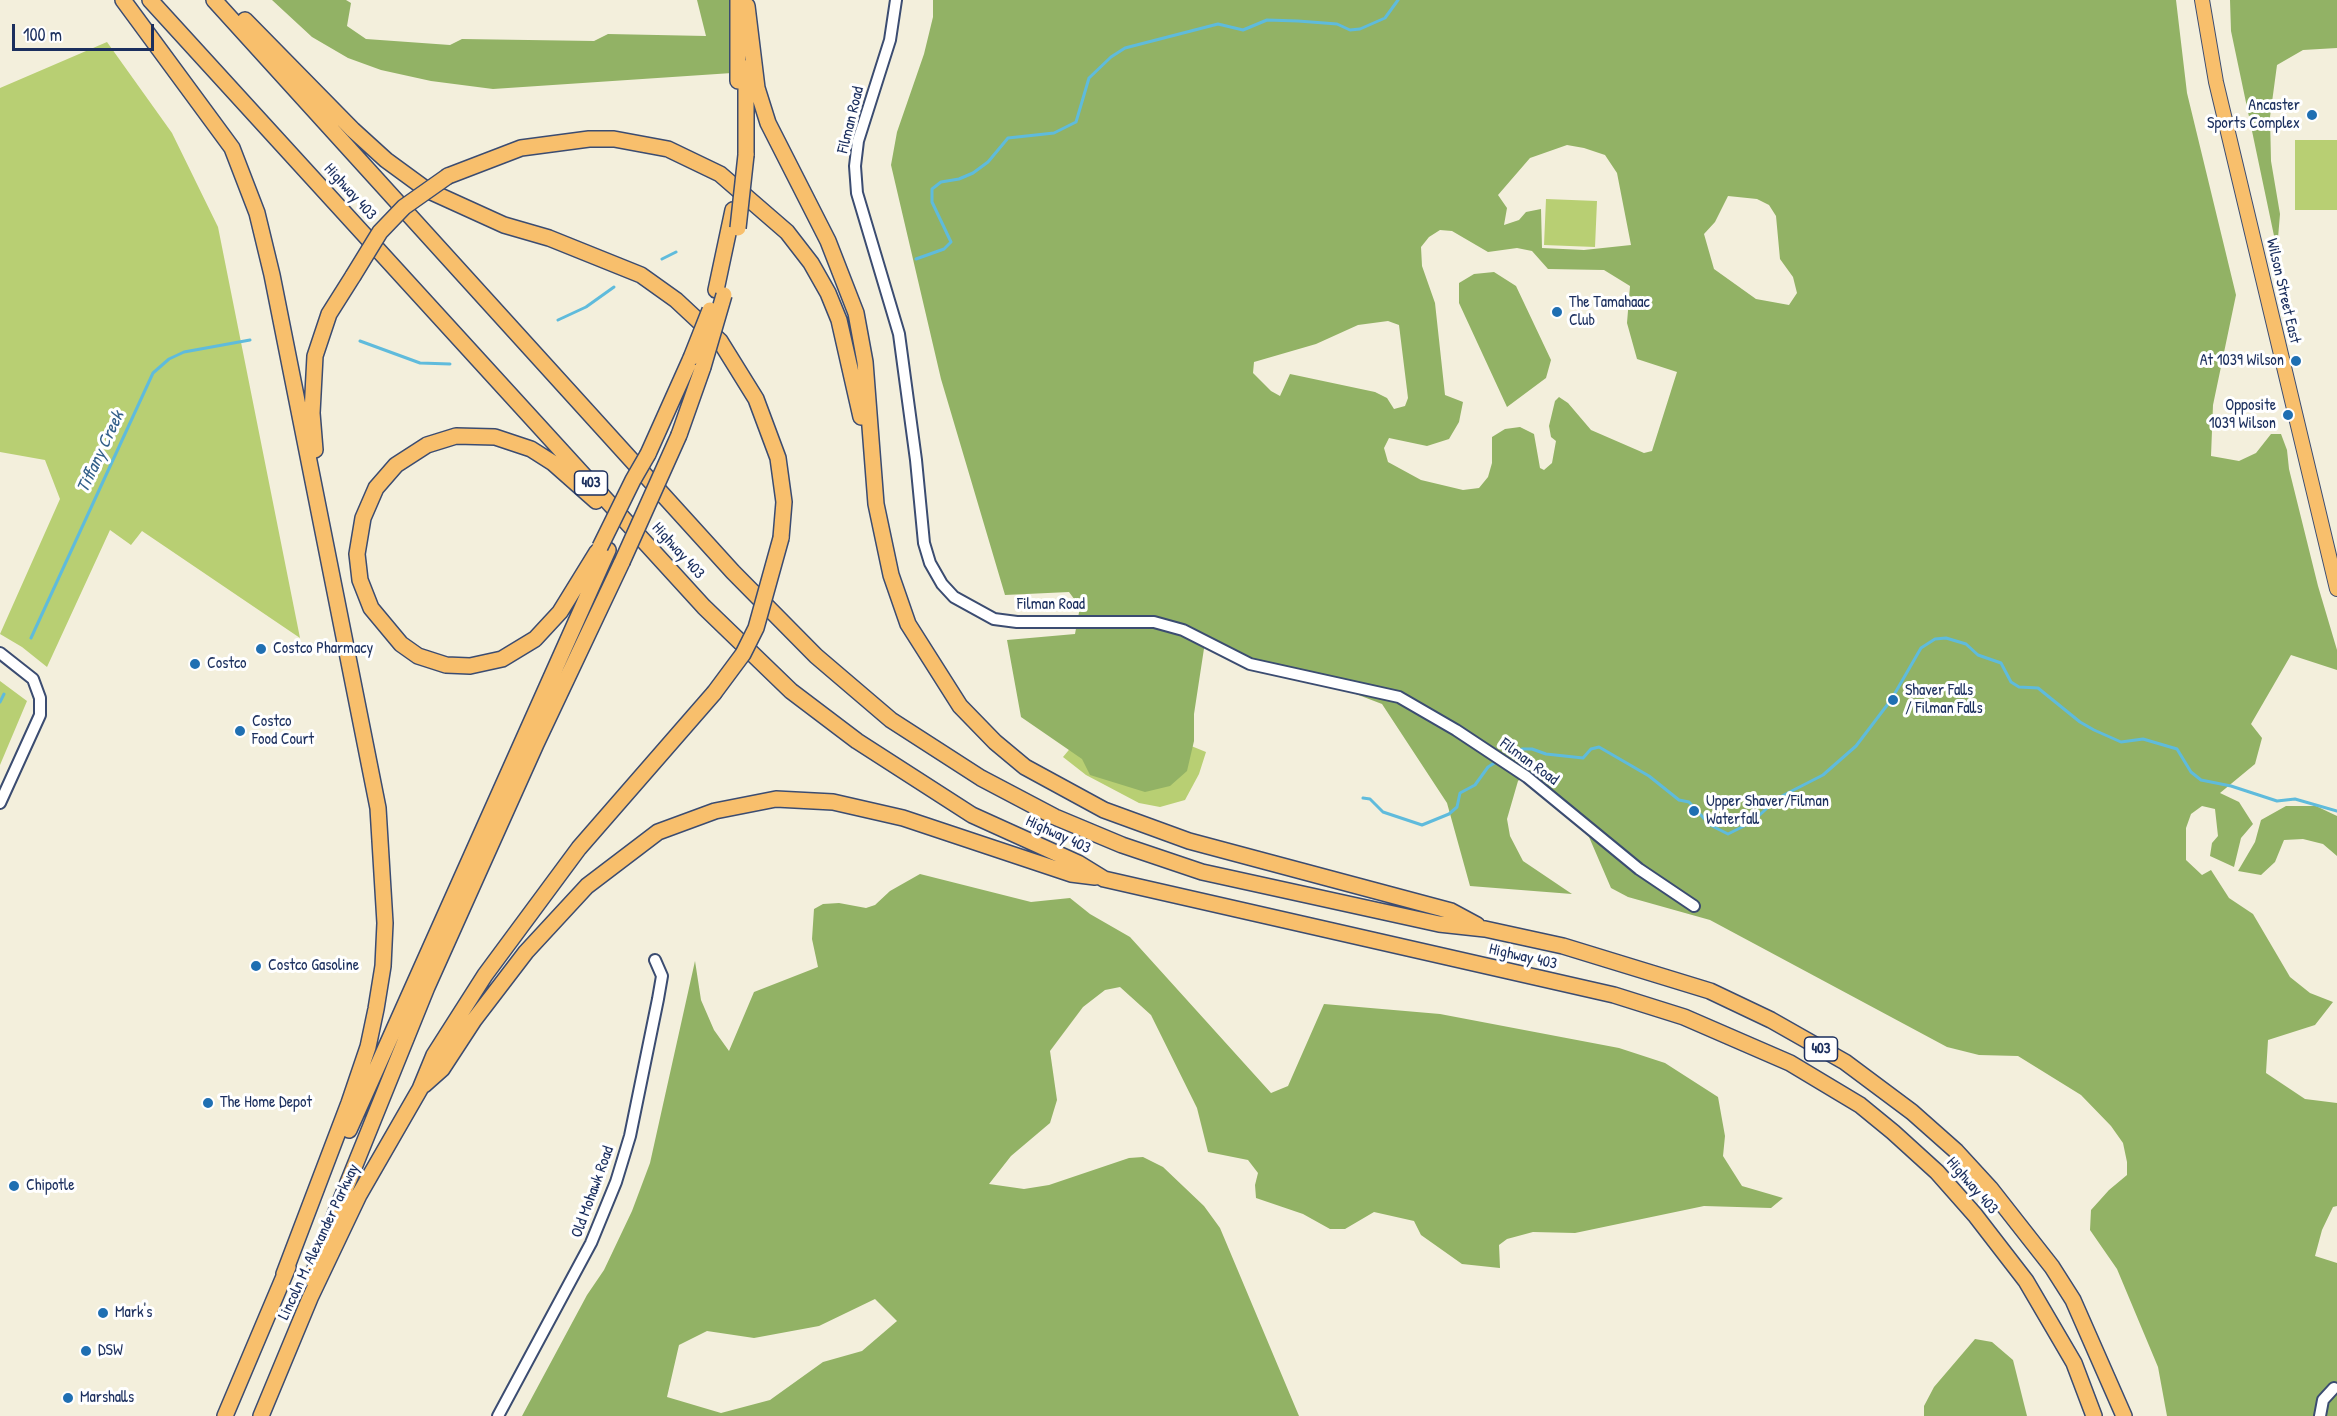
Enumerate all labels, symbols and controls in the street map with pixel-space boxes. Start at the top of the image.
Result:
scale bar [15,12,158,50]
text: 100 m [23,22,62,47]
street label: Filman Road [833,85,869,155]
place label: Ancaster Sports Complex [2207,96,2300,134]
marker: Ancaster Sports Complex [2305,108,2319,122]
street label: Highway 403 [320,160,380,224]
street label: Wilson Street East [2262,237,2304,345]
place label: The Tamahaac Club [1569,293,1650,331]
marker: The Tamahaac Club [1550,305,1564,319]
place label: At 1039 Wilson [2200,351,2284,371]
marker: At 1039 Wilson [2289,354,2303,368]
place label: Opposite 1039 Wilson [2209,396,2276,434]
water label: Tiffany Creek [73,408,129,496]
marker: Opposite 1039 Wilson [2281,408,2295,422]
road number: 403 [574,471,608,495]
street label: Highway 403 [648,519,708,583]
street label: Filman Road [1017,595,1085,615]
place label: Costco Pharmacy [273,639,373,659]
marker: Costco Pharmacy [254,642,268,656]
place label: Costco [207,654,247,674]
marker: Costco [188,657,202,671]
place label: Shaver Falls / Filman Falls [1905,681,1983,719]
marker: Shaver Falls / Filman Falls [1886,693,1900,707]
place label: Costco Food Court [252,712,314,750]
marker: Costco Food Court [233,724,247,738]
street label: Filman Road [1496,734,1562,790]
place label: Upper Shaver/Filman Waterfall [1706,792,1829,830]
marker: Upper Shaver/Filman Waterfall [1687,804,1701,818]
street label: Highway 403 [1023,812,1093,858]
street label: Highway 403 [1487,940,1559,974]
place label: Costco Gasoline [268,956,359,976]
marker: Costco Gasoline [249,959,263,973]
road number: 403 [1804,1037,1838,1061]
place label: The Home Depot [220,1093,312,1113]
marker: The Home Depot [201,1096,215,1110]
street label: Old Mohawk Road [568,1144,618,1240]
street label: Highway 403 [1942,1154,2002,1218]
street label: Lincoln M. Alexander Parkway [274,1161,364,1323]
place label: Chipotle [26,1176,74,1196]
marker: Chipotle [7,1179,21,1193]
place label: Mark's [115,1303,152,1323]
marker: Mark's [96,1306,110,1320]
place label: DSW [98,1341,123,1361]
marker: DSW [79,1344,93,1358]
place label: Marshalls [80,1388,134,1408]
marker: Marshalls [61,1391,75,1405]

